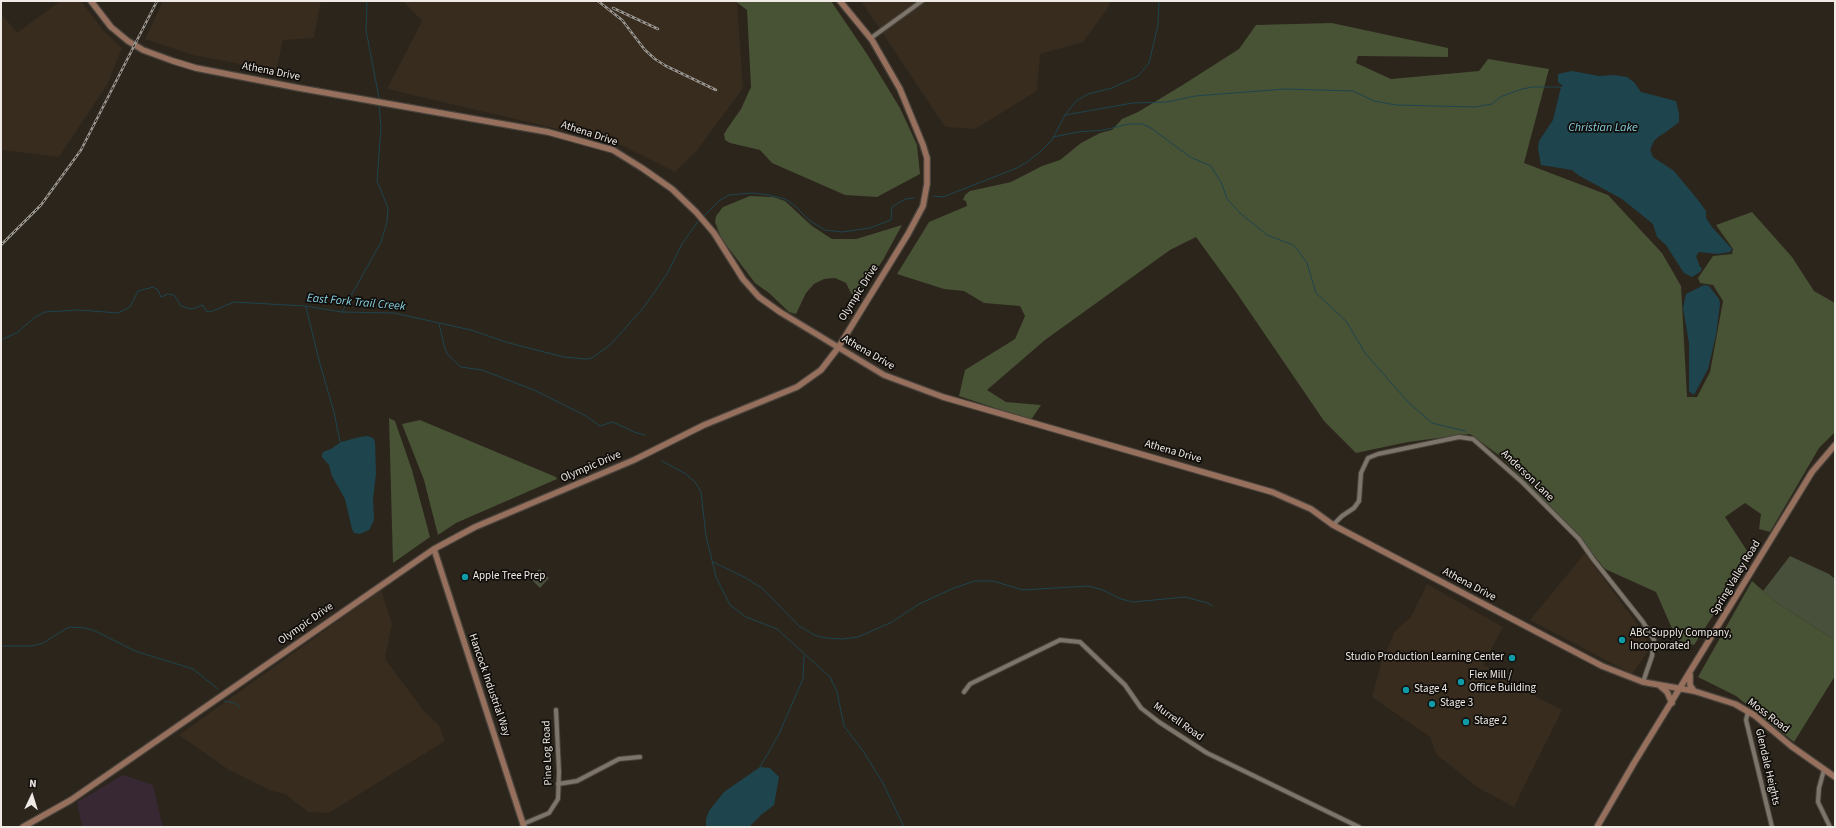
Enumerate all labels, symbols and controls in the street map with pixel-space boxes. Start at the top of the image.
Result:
street label: Athena Drive [241,60,301,84]
street label: Athena Drive [559,119,619,149]
water label: Christian Lake [1568,121,1638,135]
street label: Olympic Drive [836,262,882,324]
water label: East Fork Trail Creek [306,292,406,314]
street label: Athena Drive [839,333,897,373]
street label: Athena Drive [1143,438,1203,466]
street label: Anderson Lane [1498,447,1556,505]
street label: Olympic Drive [559,448,623,486]
street label: Spring Valley Road [1708,538,1764,618]
street label: Athena Drive [1440,565,1498,605]
place label: Apple Tree Prep [473,570,545,584]
marker: Apple Tree Prep [460,572,470,582]
street label: Olympic Drive [276,600,336,648]
place label: ABC Supply Company, Incorporated [1630,627,1732,653]
street label: Hancock Industrial Way [465,632,513,738]
marker: ABC Supply Company, Incorporated [1617,635,1627,645]
place label: Studio Production Learning Center [1345,651,1504,665]
marker: Studio Production Learning Center [1507,653,1517,663]
place label: Flex Mill / Office Building [1469,669,1536,695]
marker: Flex Mill / Office Building [1456,677,1466,687]
place label: Stage 4 [1414,683,1447,697]
marker: Stage 4 [1401,685,1411,695]
street label: Moss Road [1744,696,1792,736]
place label: Stage 3 [1440,697,1473,711]
marker: Stage 3 [1427,699,1437,709]
street label: Murrell Road [1150,700,1206,744]
place label: Stage 2 [1474,715,1507,729]
marker: Stage 2 [1461,717,1471,727]
street label: Pine Log Road [540,720,556,786]
street label: Glendale Heights [1752,727,1782,807]
north arrow [12,776,52,816]
text: N [29,776,37,791]

